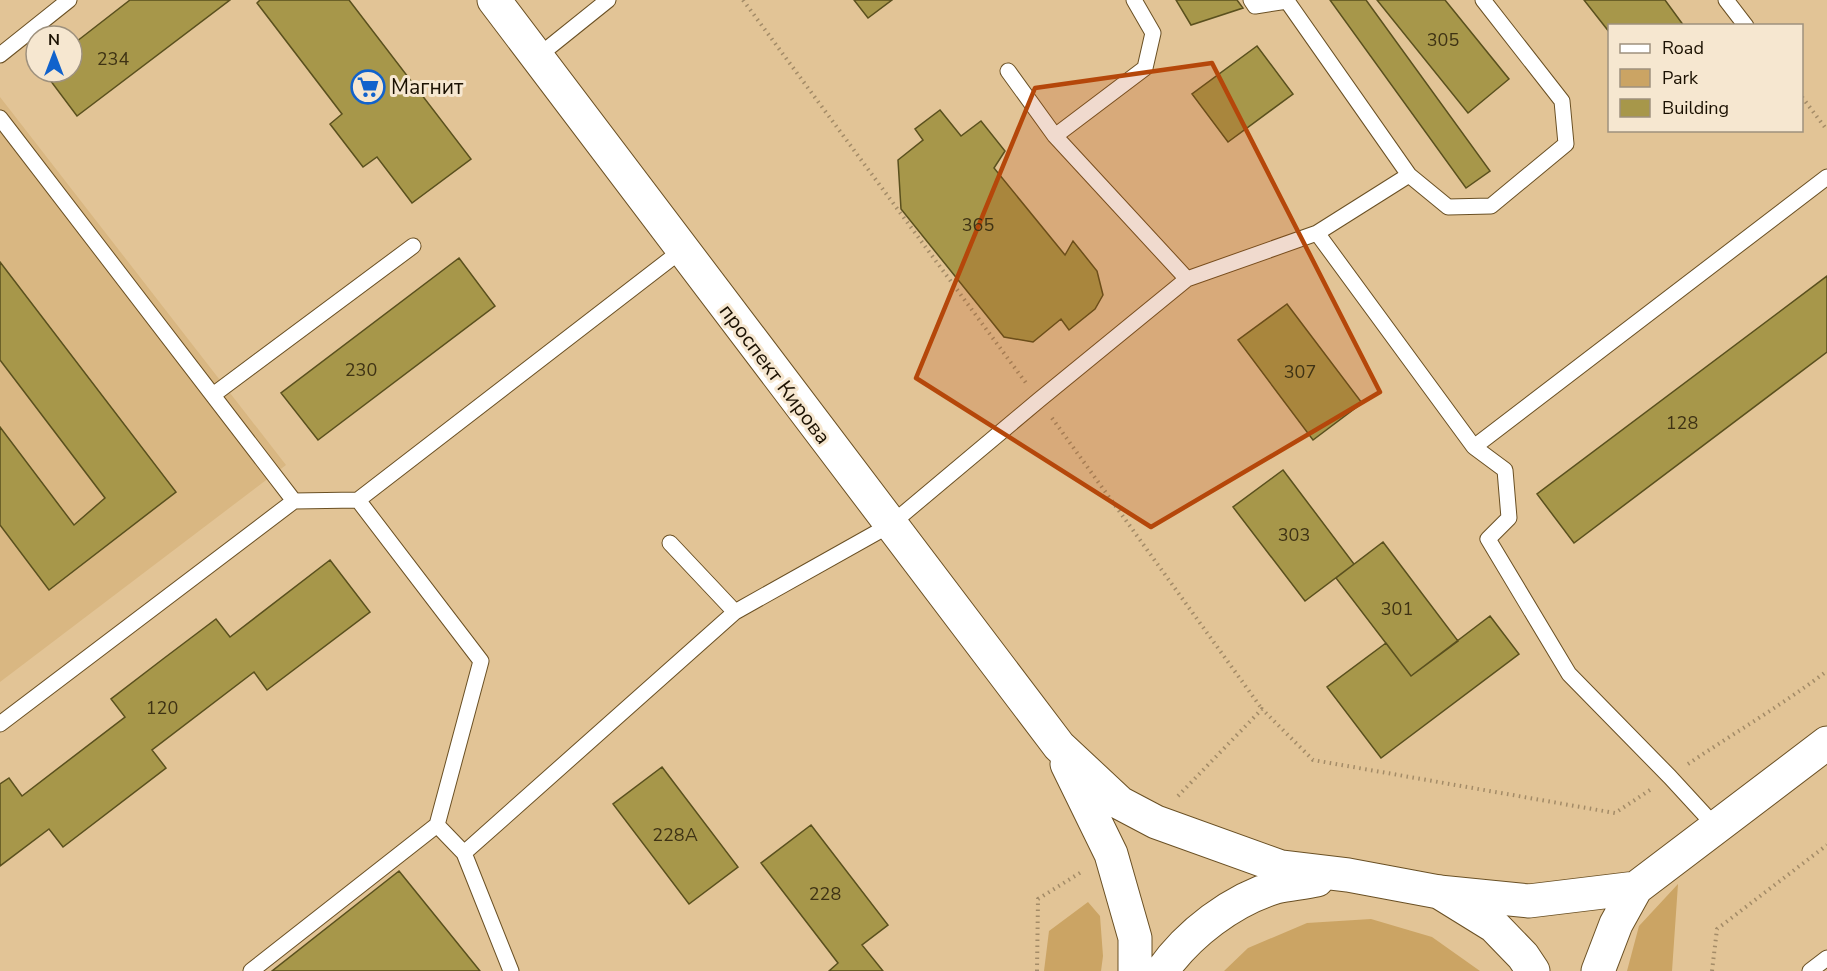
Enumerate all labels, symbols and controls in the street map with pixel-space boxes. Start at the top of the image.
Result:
north arrow [24,24,84,84]
legend [1608,24,1803,132]
house number: 305 [1427,28,1459,52]
text: N [48,29,60,51]
text: Road [1662,36,1704,60]
house number: 234 [97,47,129,71]
text: Park [1662,66,1699,90]
supermarket icon: Магнит [350,69,386,105]
place label: Магнит [391,73,464,101]
text: Building [1662,96,1729,120]
house number: 365 [962,213,994,237]
street label: проспект Кирова [713,298,837,450]
house number: 230 [345,358,377,382]
house number: 307 [1284,360,1316,384]
house number: 128 [1666,411,1698,435]
house number: 303 [1278,523,1310,547]
house number: 301 [1381,597,1413,621]
house number: 120 [146,696,178,720]
house number: 228А [652,823,698,847]
house number: 228 [809,882,841,906]

